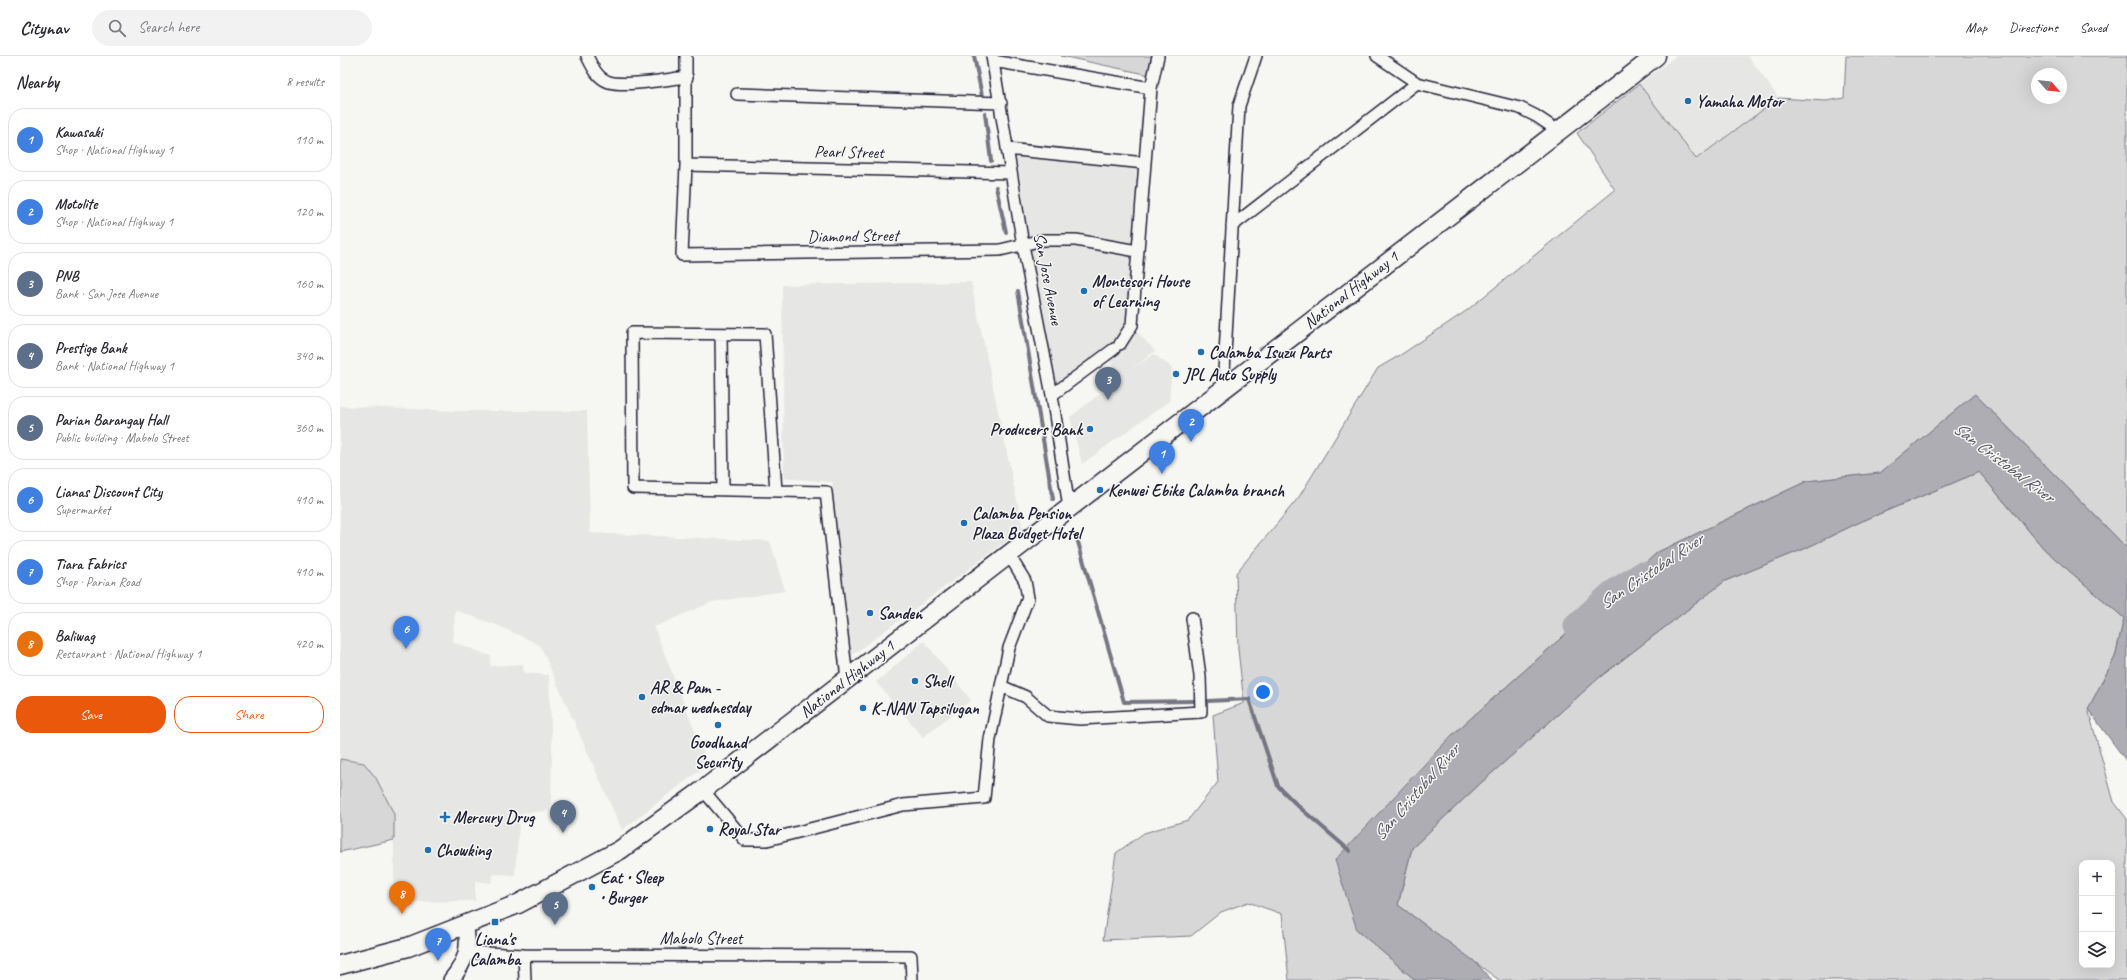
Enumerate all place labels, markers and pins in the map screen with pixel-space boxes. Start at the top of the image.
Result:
place label: Yamaha Motor [1696,91,1785,112]
marker: Yamaha Motor [1683,96,1693,106]
place label: Montesori House of Learning [1092,271,1192,312]
marker: Montesori House of Learning [1079,286,1089,296]
place label: Calamba Isuzu Parts [1209,342,1333,363]
marker: Calamba Isuzu Parts [1196,347,1206,357]
place label: JPL Auto Supply [1183,364,1277,385]
pin: 3 [1095,367,1121,400]
marker: JPL Auto Supply [1171,369,1181,379]
pin: 2 [1178,409,1204,442]
place label: Producers Bank [990,419,1084,440]
marker: Producers Bank [1085,424,1095,434]
pin: 1 [1149,441,1175,474]
place label: Kenwei Ebike Calamba branch [1108,480,1285,501]
marker: Kenwei Ebike Calamba branch [1095,485,1105,495]
place label: Calamba Pension Plaza Budget Hotel [972,503,1085,544]
marker: Calamba Pension Plaza Budget Hotel [959,518,969,528]
place label: Sanden [878,603,923,624]
marker: Sanden [865,608,875,618]
pin: 6 [393,616,419,649]
place label: Shell [923,671,954,692]
marker: Shell [910,676,920,686]
place label: AR & Pam - edmar wednesday [650,677,753,718]
marker: AR & Pam - edmar wednesday [637,692,647,702]
place label: K-NAN Tapsilugan [871,698,980,719]
marker: K-NAN Tapsilugan [858,703,868,713]
marker: Goodhand Security [713,720,723,730]
place label: Goodhand Security [689,732,750,773]
pin: 4 [550,800,576,833]
place label: Mercury Drug [453,807,536,828]
marker: Mercury Drug [440,812,450,822]
place label: Royal Star [718,819,782,840]
marker: Royal Star [705,824,715,834]
place label: Chowking [436,840,493,861]
marker: Chowking [423,845,433,855]
place label: Eat • Sleep • Burger [600,867,665,908]
pin: 8 [389,881,415,914]
marker: Eat • Sleep • Burger [587,882,597,892]
pin: 5 [542,892,568,925]
marker: Liana's Calamba [490,917,500,927]
pin: 7 [425,928,451,961]
place label: Liana's Calamba [470,929,522,970]

